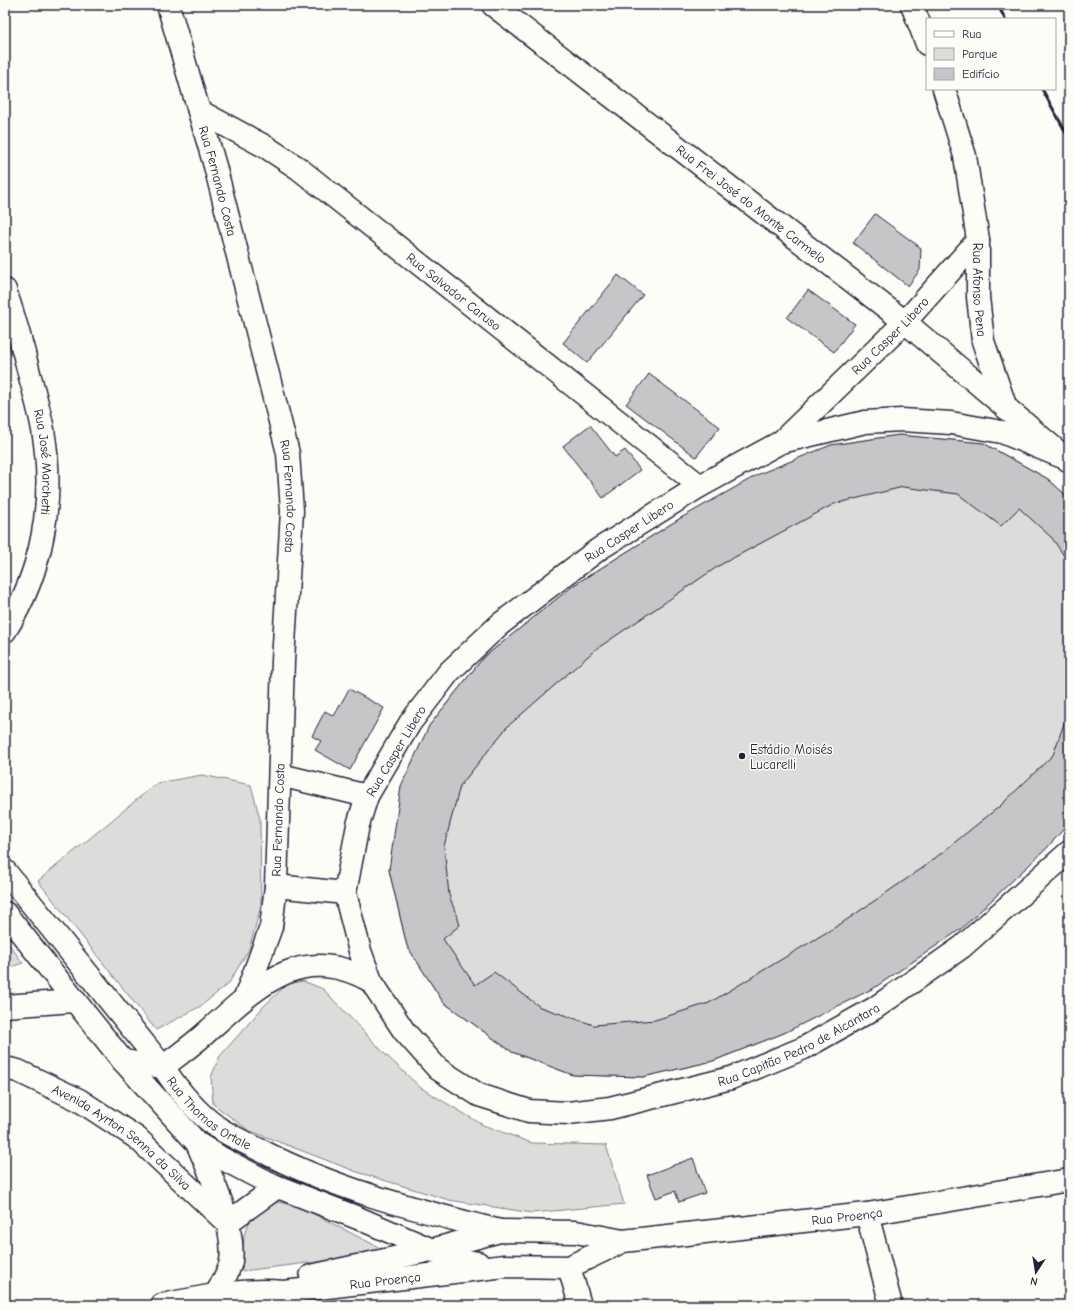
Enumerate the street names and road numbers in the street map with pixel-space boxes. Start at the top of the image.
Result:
street label: Rua Fernando Costa [196,124,240,238]
street label: Rua Frei José do Monte Carmelo [674,141,829,266]
street label: Rua Afonso Pena [971,243,990,338]
street label: Rua Salvador Caruso [404,249,504,333]
street label: Rua Casper Libero [848,293,932,377]
street label: Rua José Marchetti [31,407,55,516]
street label: Rua Fernando Costa [277,438,299,553]
street label: Rua Casper Libero [582,497,676,565]
street label: Rua Casper Libero [363,703,429,799]
street label: Rua Fernando Costa [269,763,287,877]
street label: Rua Capitão Pedro de Alcantara [716,1000,882,1089]
street label: Rua Thomas Ortale [164,1073,254,1152]
street label: Avenida Ayrton Senna da Silva [50,1081,194,1193]
street label: Rua Proença [811,1204,884,1228]
street label: Rua Proença [349,1268,421,1292]

